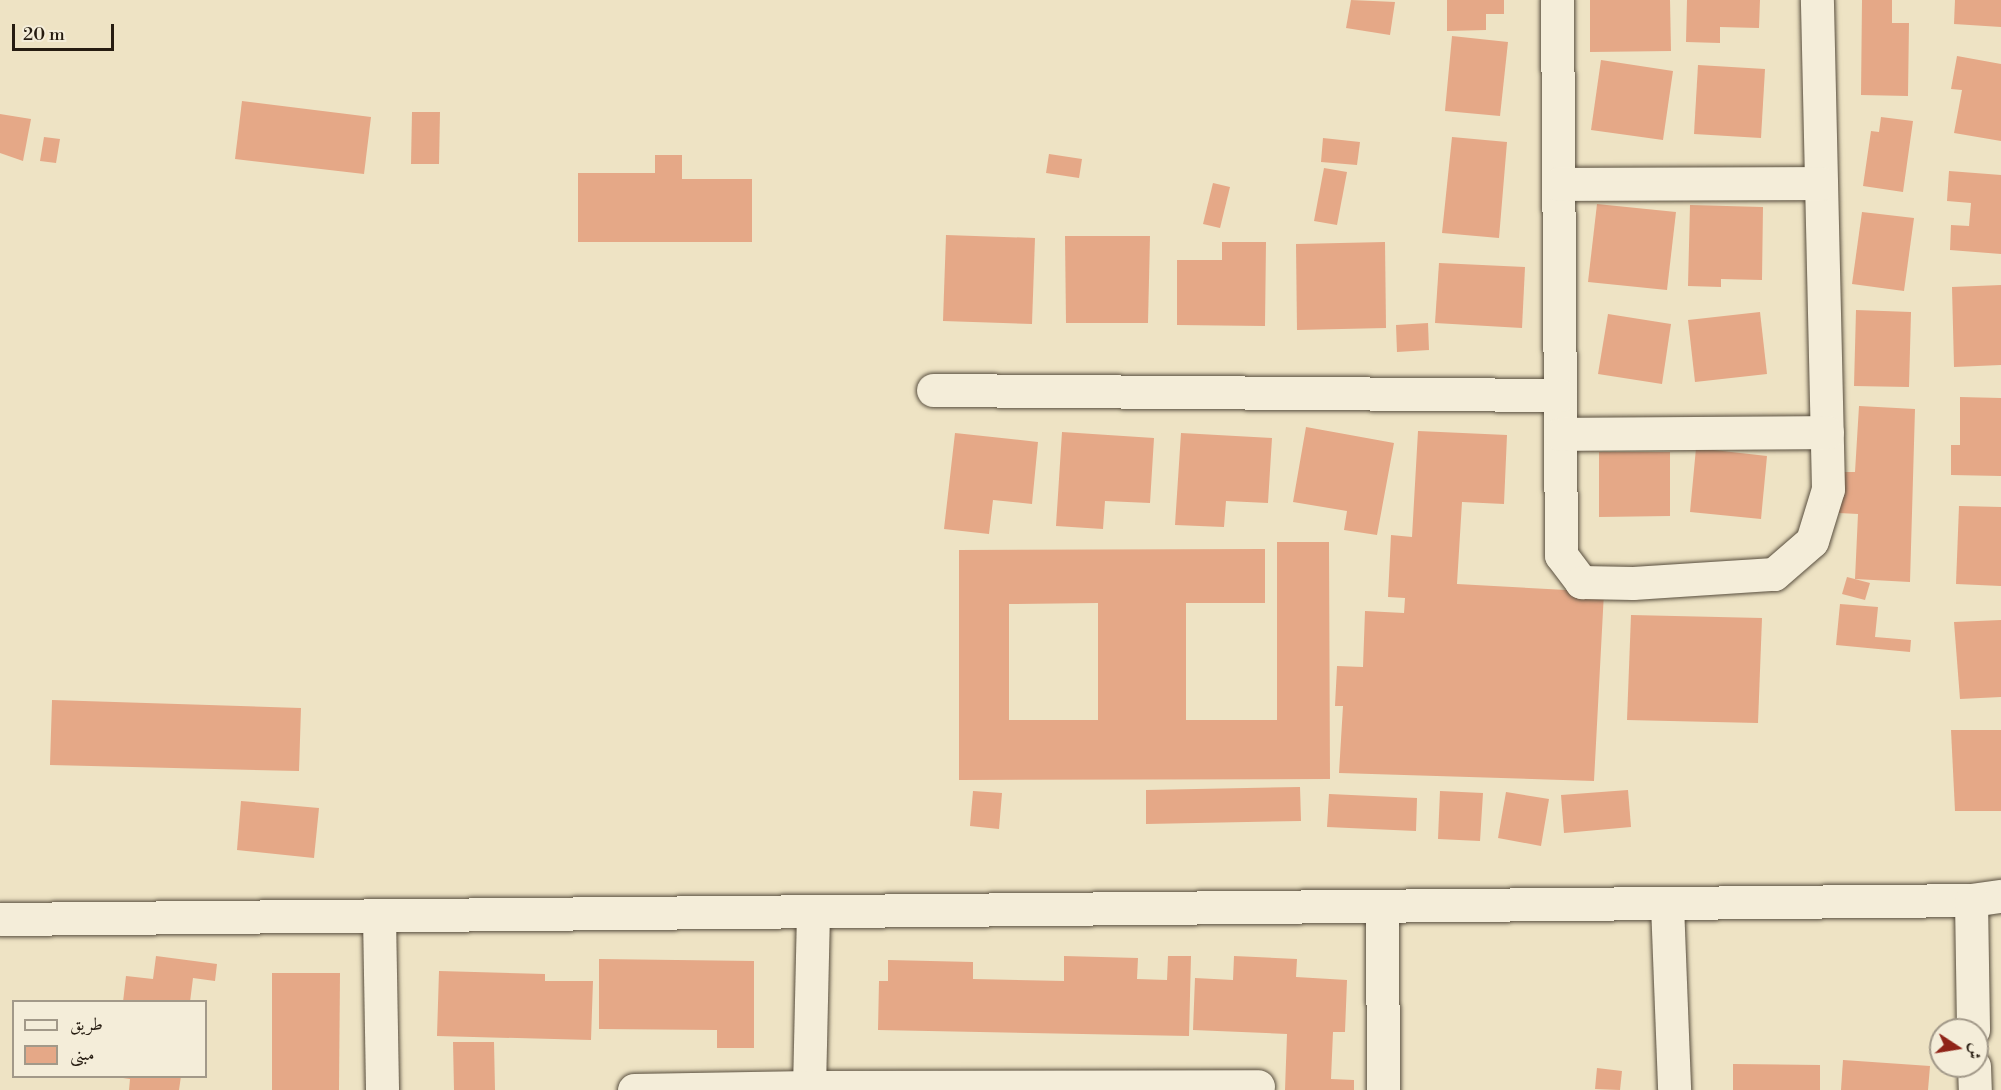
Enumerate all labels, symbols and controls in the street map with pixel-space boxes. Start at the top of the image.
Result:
scale bar [15,12,117,50]
text: 20 m [23,23,65,46]
legend [12,1000,207,1078]
text: طريق [70,1013,103,1036]
north arrow [1929,1018,1989,1078]
text: ش [1963,1041,1986,1061]
text: مبنى [70,1043,95,1066]

